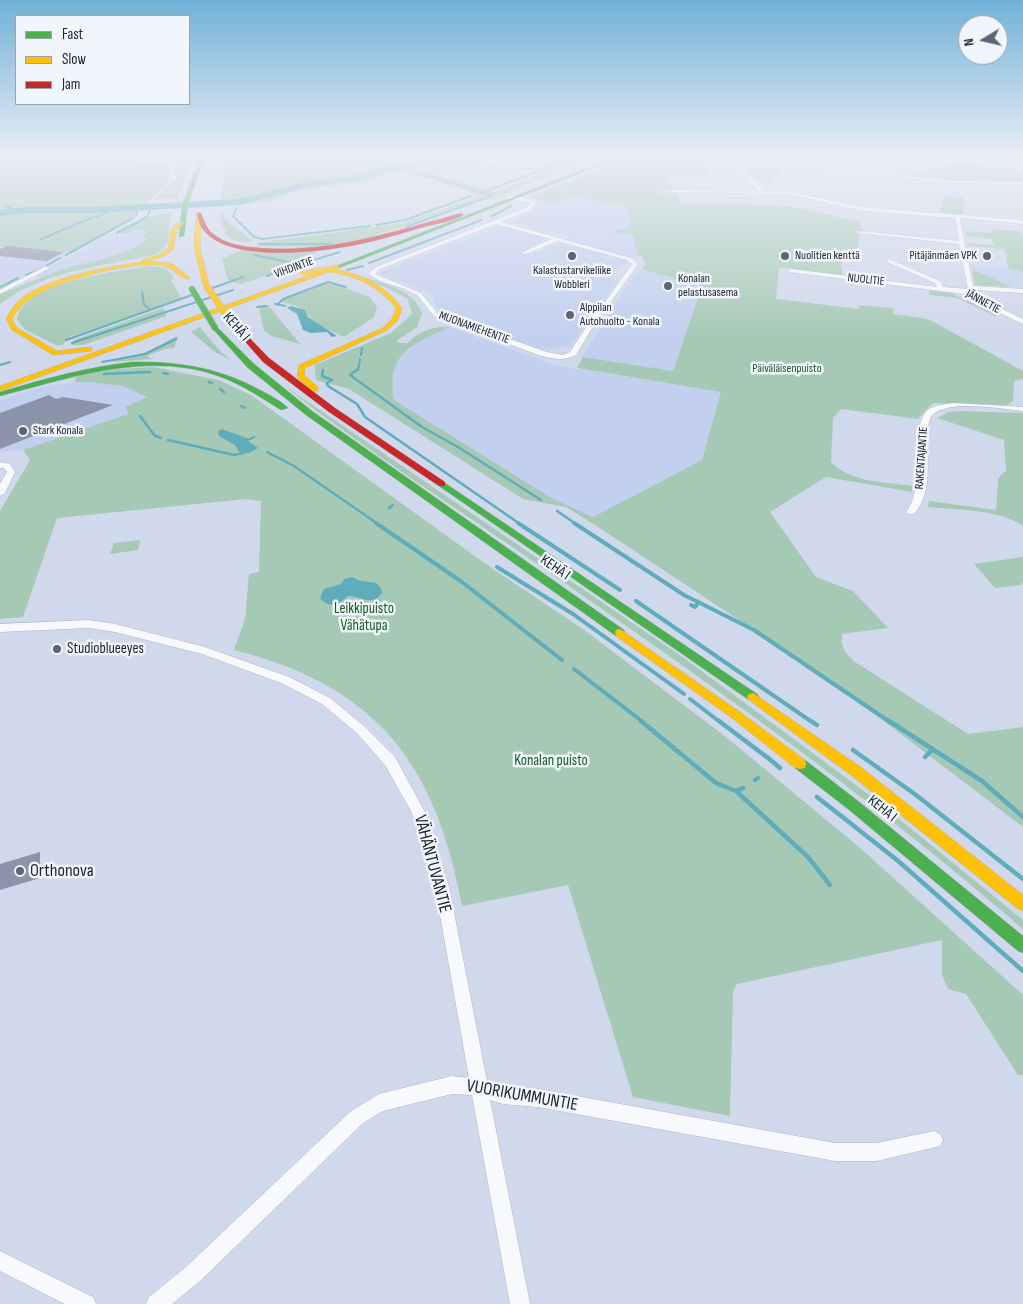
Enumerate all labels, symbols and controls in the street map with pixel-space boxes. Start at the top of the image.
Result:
legend [15,15,190,105]
north arrow [958,15,1008,65]
text: Fast [62,25,83,44]
text: N [960,37,978,47]
text: Slow [62,50,86,69]
text: Jam [62,75,80,94]
place label: Nuolitien kenttä [795,249,860,263]
place label: Pitäjänmäen VPK [909,249,977,263]
marker: Kalastustarvikeliike Wobbleri [566,250,578,262]
marker: Nuolitien kenttä [779,250,791,262]
marker: Pitäjänmäen VPK [981,250,993,262]
street label: VIHDINTIE [272,254,316,282]
place label: Kalastustarvikeliike Wobbleri [533,264,611,292]
street label: NUOLITIE [847,271,885,289]
place label: Konalan pelastusasema [678,272,738,300]
marker: Konalan pelastusasema [662,280,674,292]
street label: JÄNNETIE [963,287,1003,317]
place label: Alppilan Autohuolto - Konala [580,301,660,329]
street label: KEHÄ I [219,309,253,345]
street label: MUONAMIEHENTIE [437,309,511,347]
marker: Alppilan Autohuolto - Konala [564,309,576,321]
park label: Päiväläisenpuisto [752,362,822,376]
place label: Stark Konala [33,424,83,438]
marker: Stark Konala [17,425,29,437]
street label: RAKENTAJANTIE [913,426,931,490]
street label: KEHÄ I [537,551,573,585]
park label: Leikkipuisto Vähätupa [334,600,394,635]
place label: Studioblueeyes [67,640,144,658]
marker: Studioblueeyes [51,643,63,655]
park label: Konalan puisto [514,752,588,770]
street label: KEHÄ I [864,792,900,826]
street label: VÄHÄNTUVANTIE [409,813,455,915]
place label: Orthonova [30,860,94,882]
marker: Orthonova [14,865,26,877]
street label: VUORIKUMMUNTIE [465,1076,579,1116]

